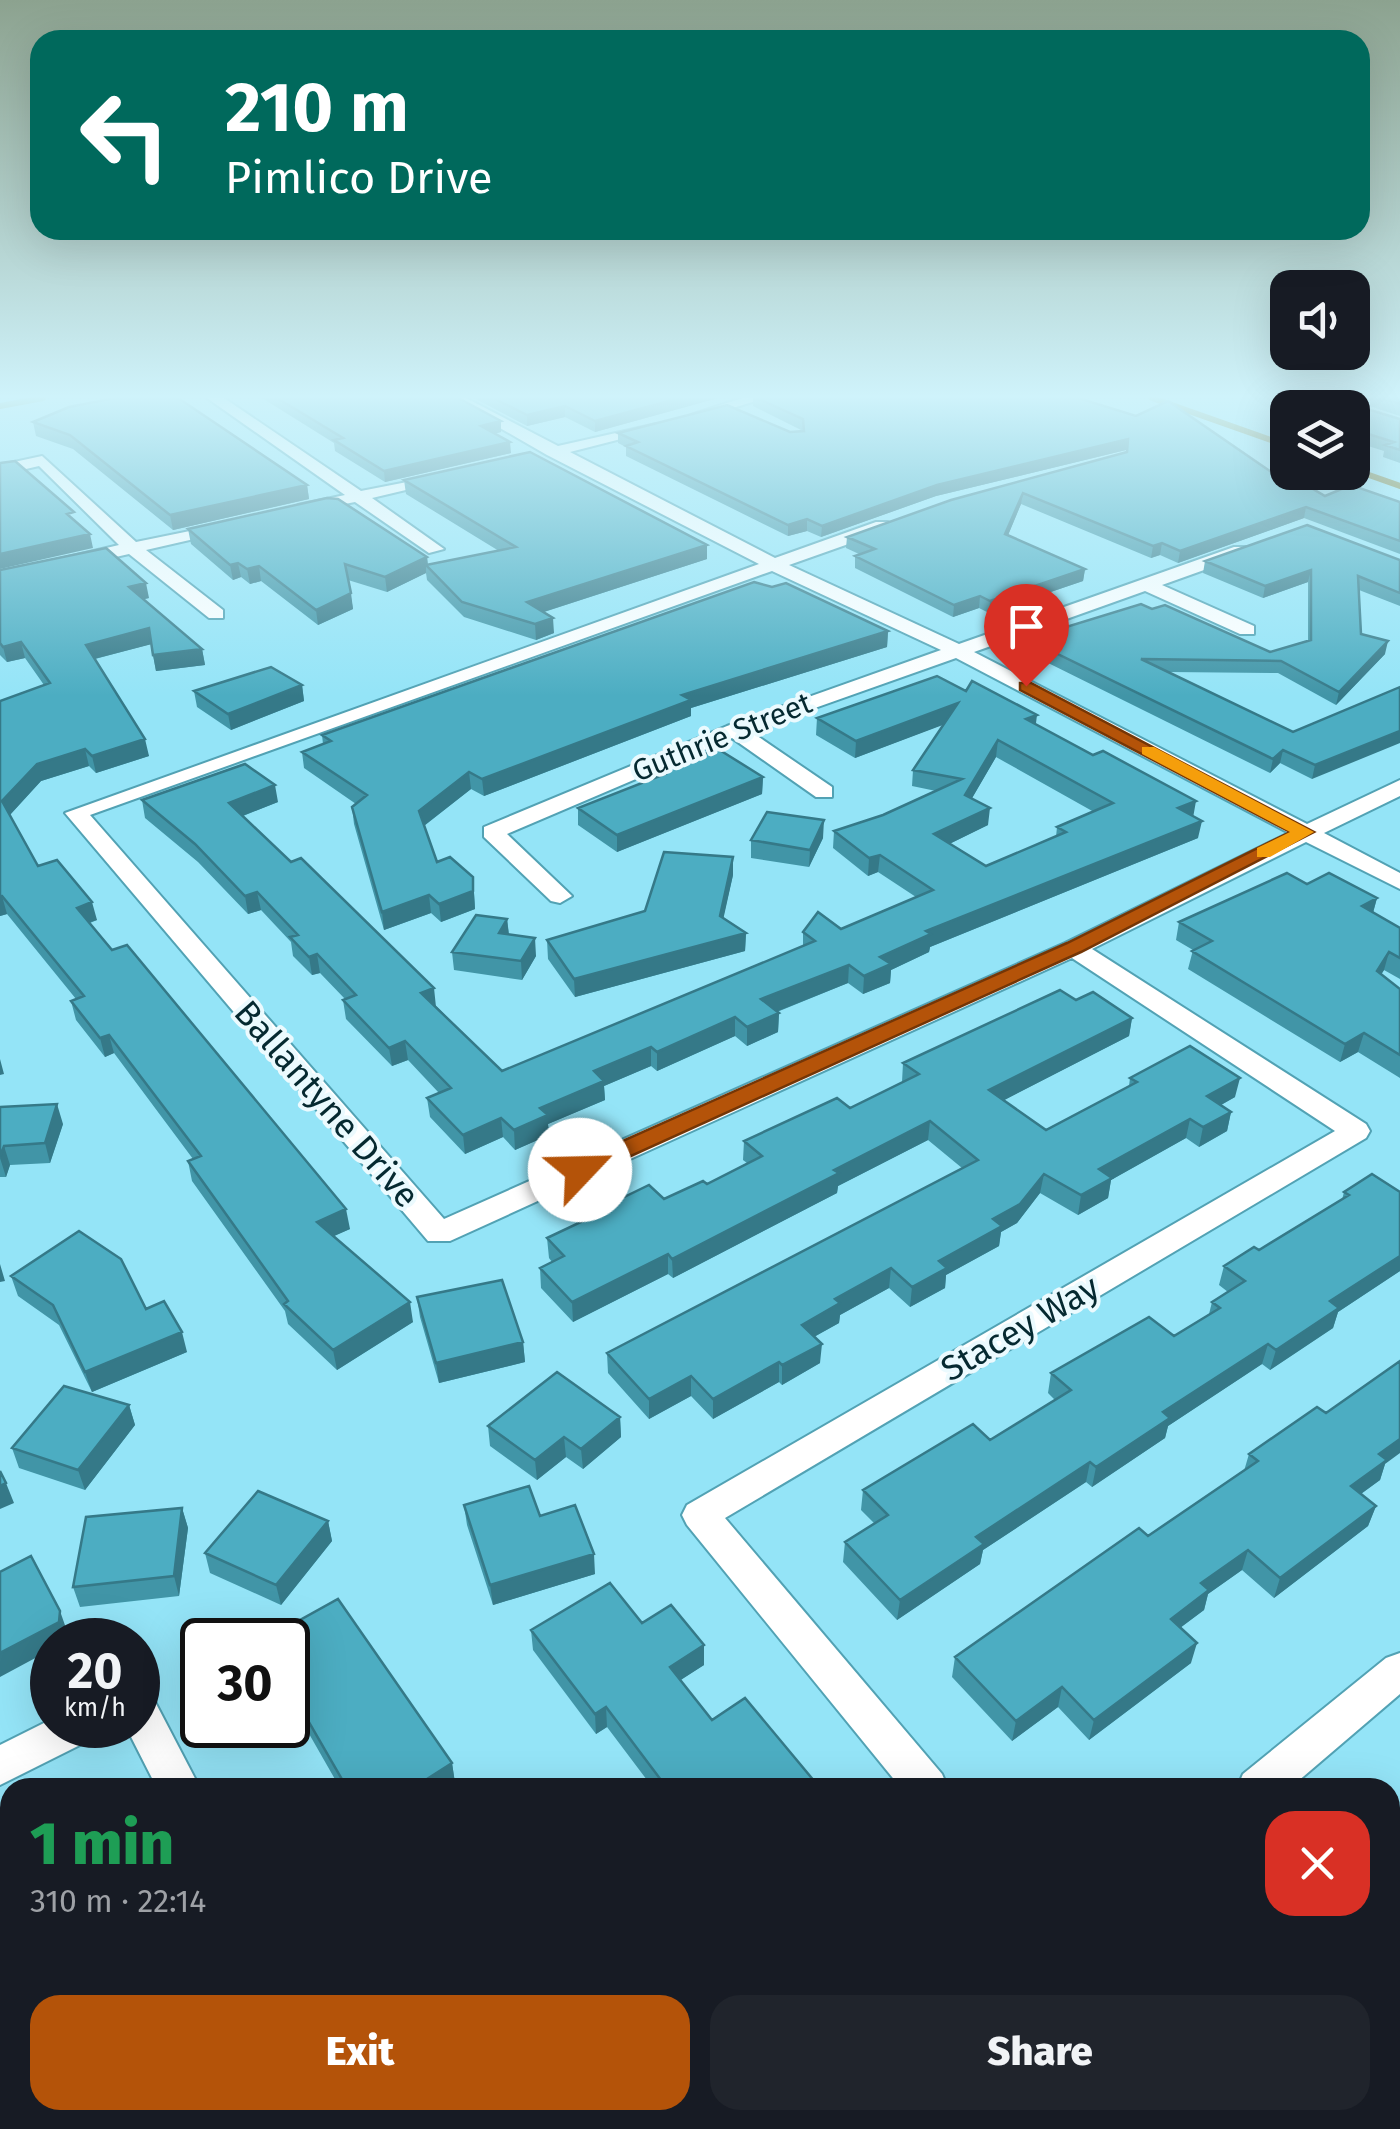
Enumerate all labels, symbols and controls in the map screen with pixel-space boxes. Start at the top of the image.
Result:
text: 210 m [225,66,409,150]
icon: left [60,70,190,200]
text: Pimlico Drive [225,151,493,205]
map controls [1270,270,1370,490]
button: sound [1270,270,1370,370]
button: layers [1270,390,1370,490]
pin [984,584,1069,687]
icon: arrive [999,599,1054,654]
street label: Guthrie Street [627,685,817,789]
street label: Ballantyne Drive [226,992,428,1216]
position arrow [528,1118,632,1222]
street label: Stacey Way [933,1266,1107,1390]
speed limit sign: 30 [180,1618,310,1748]
text: 20 [67,1641,123,1701]
text: km/h [64,1693,126,1723]
text: 1 min [30,1808,174,1880]
button: close [1265,1811,1370,1916]
text: 310 m · 22:14 [30,1882,206,1920]
button: Exit [30,1995,690,2110]
button: Share [710,1995,1370,2110]

